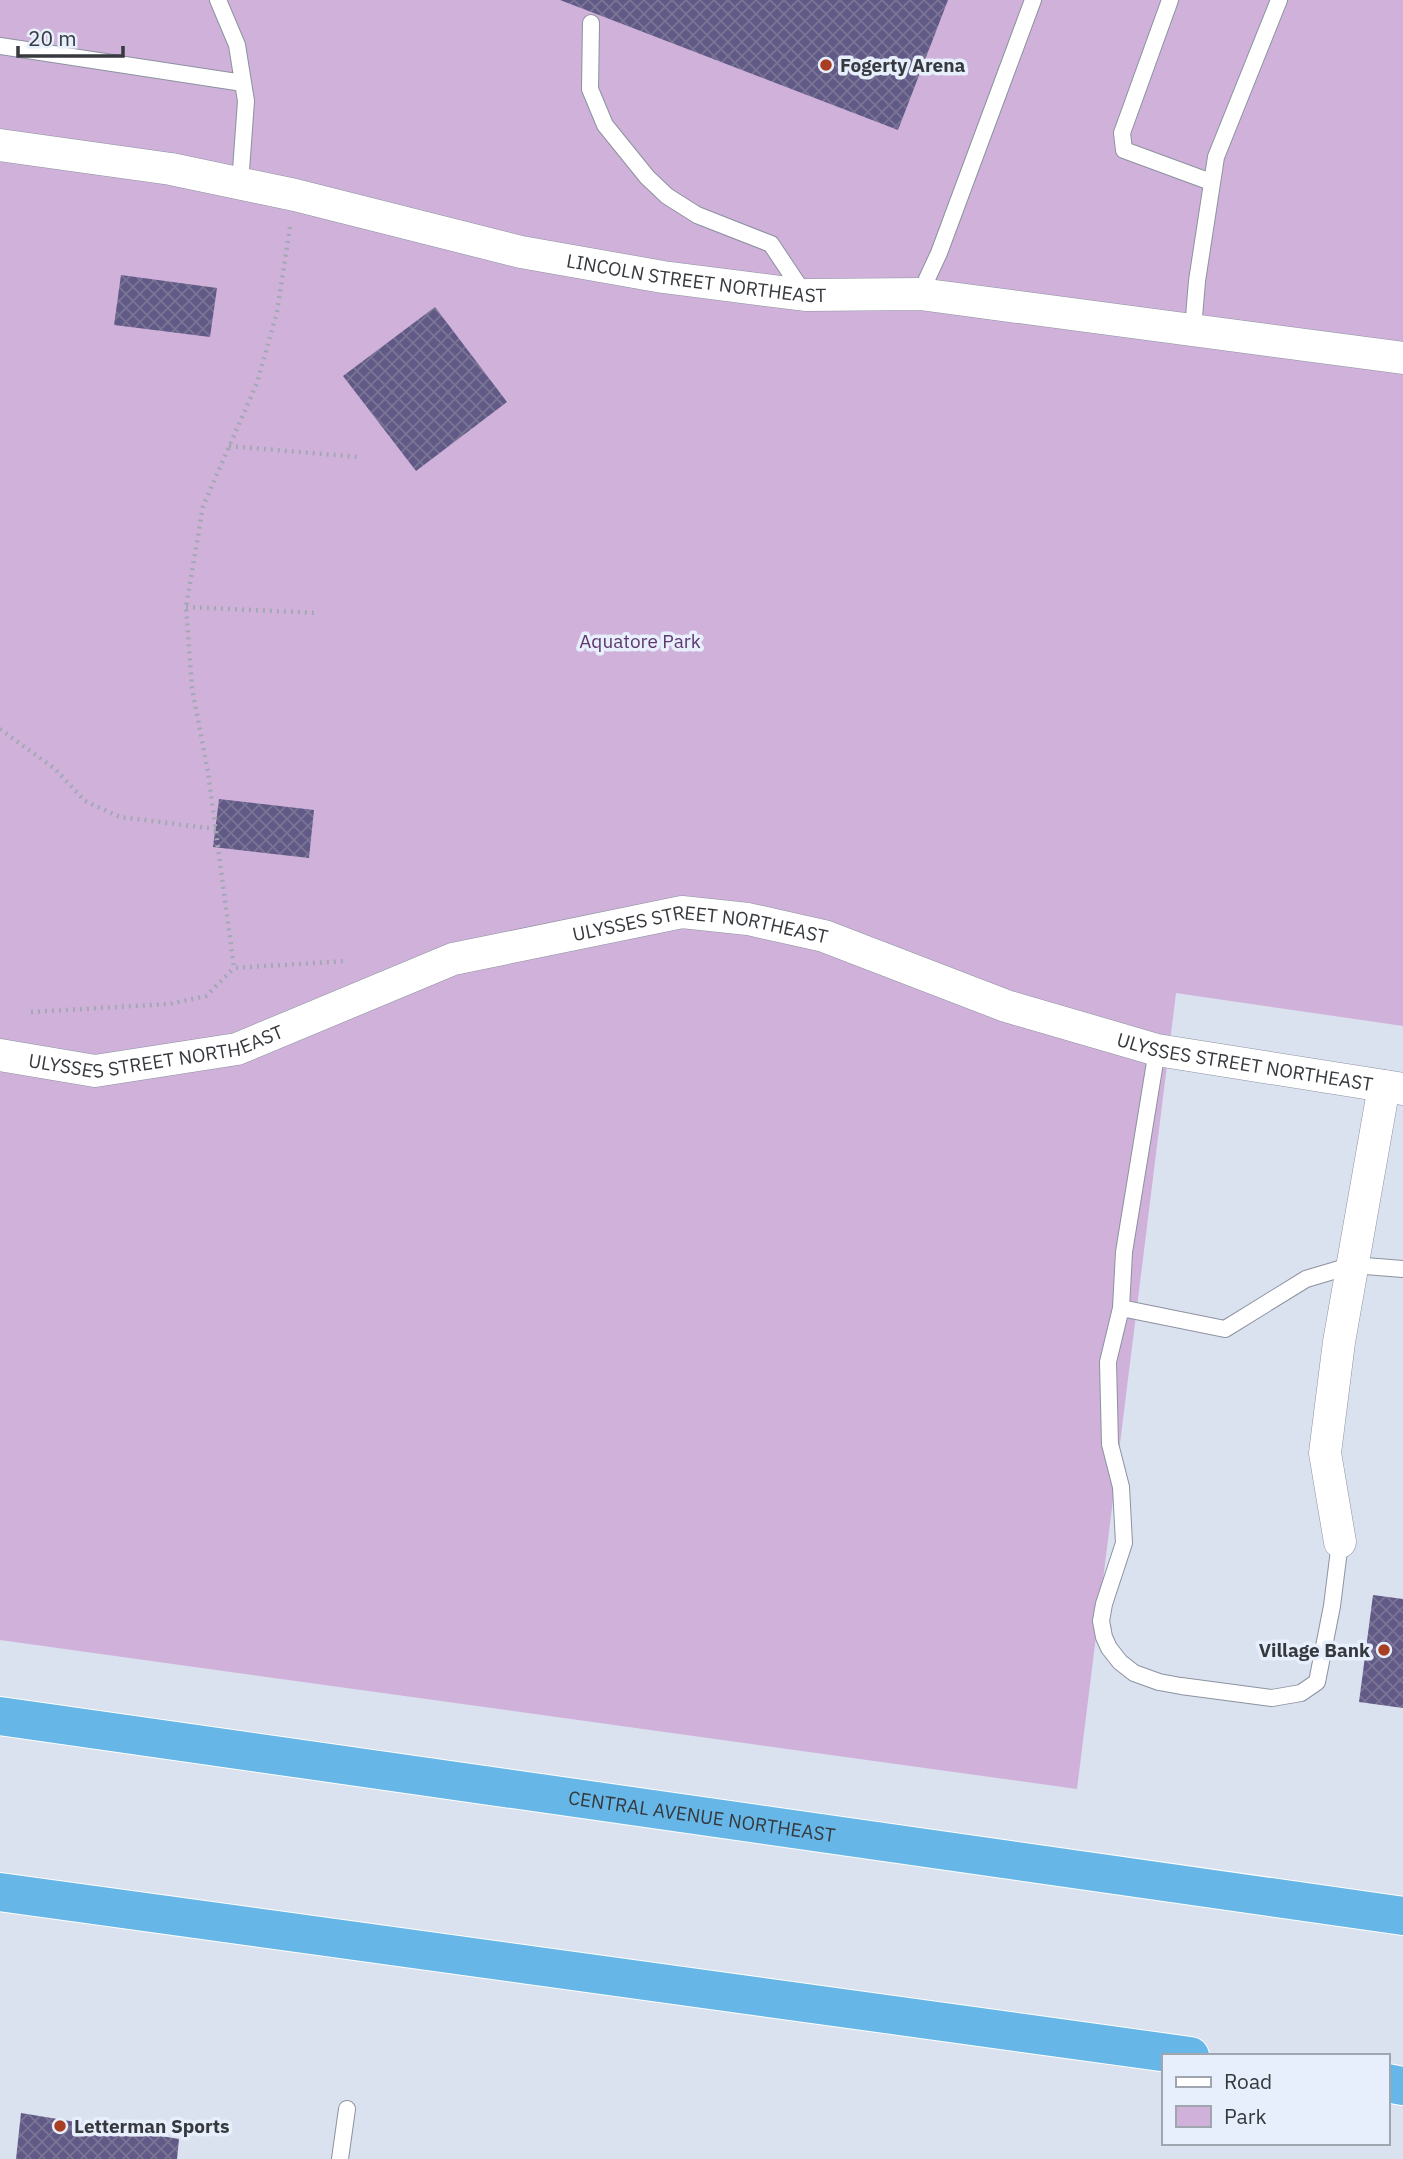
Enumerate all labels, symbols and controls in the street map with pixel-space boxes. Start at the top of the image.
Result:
scale bar [18,14,122,58]
text: 20 m [28,24,77,52]
place label: Fogerty Arena [840,53,966,77]
marker: Fogerty Arena [818,57,834,73]
street label: LINCOLN STREET NORTHEAST [565,248,827,307]
park label: Aquatore Park [579,629,701,653]
street label: ULYSSES STREET NORTHEAST [570,900,830,949]
street label: ULYSSES STREET NORTHEAST [27,1019,287,1083]
street label: ULYSSES STREET NORTHEAST [1114,1027,1375,1096]
place label: Village Bank [1259,1638,1370,1662]
marker: Village Bank [1376,1642,1392,1658]
street label: CENTRAL AVENUE NORTHEAST [567,1785,837,1847]
legend [1162,2054,1389,2145]
text: Road [1224,2067,1272,2095]
text: Park [1224,2102,1267,2130]
place label: Letterman Sports [74,2114,230,2138]
marker: Letterman Sports [52,2118,68,2134]

